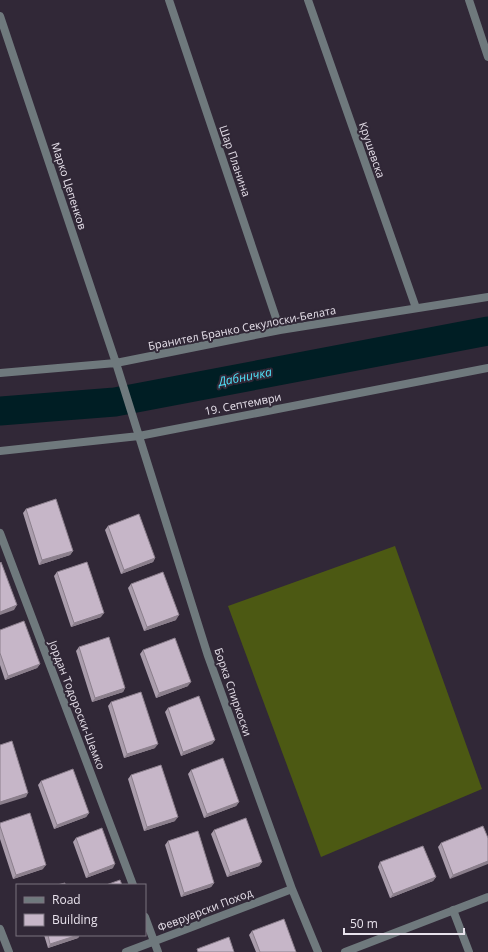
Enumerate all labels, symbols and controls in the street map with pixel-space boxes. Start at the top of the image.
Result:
street label: Крушевска [356,120,389,180]
street label: Шар Планина [216,123,255,198]
street label: Марко Цепенков [48,140,91,231]
street label: Бранител Бранко Секулоски-Белата [147,302,337,353]
water label: Дабничка [216,363,273,390]
street label: 19. Септември [203,389,282,418]
street label: Јордан Тодороски-Шемко [46,637,109,772]
street label: Борка Спиркоски [211,646,256,738]
legend [16,884,146,936]
street label: Февруарски Поход [155,884,255,935]
text: Road [52,891,81,908]
scale bar [344,910,464,936]
text: Building [52,911,98,928]
text: 50 m [350,915,378,932]

